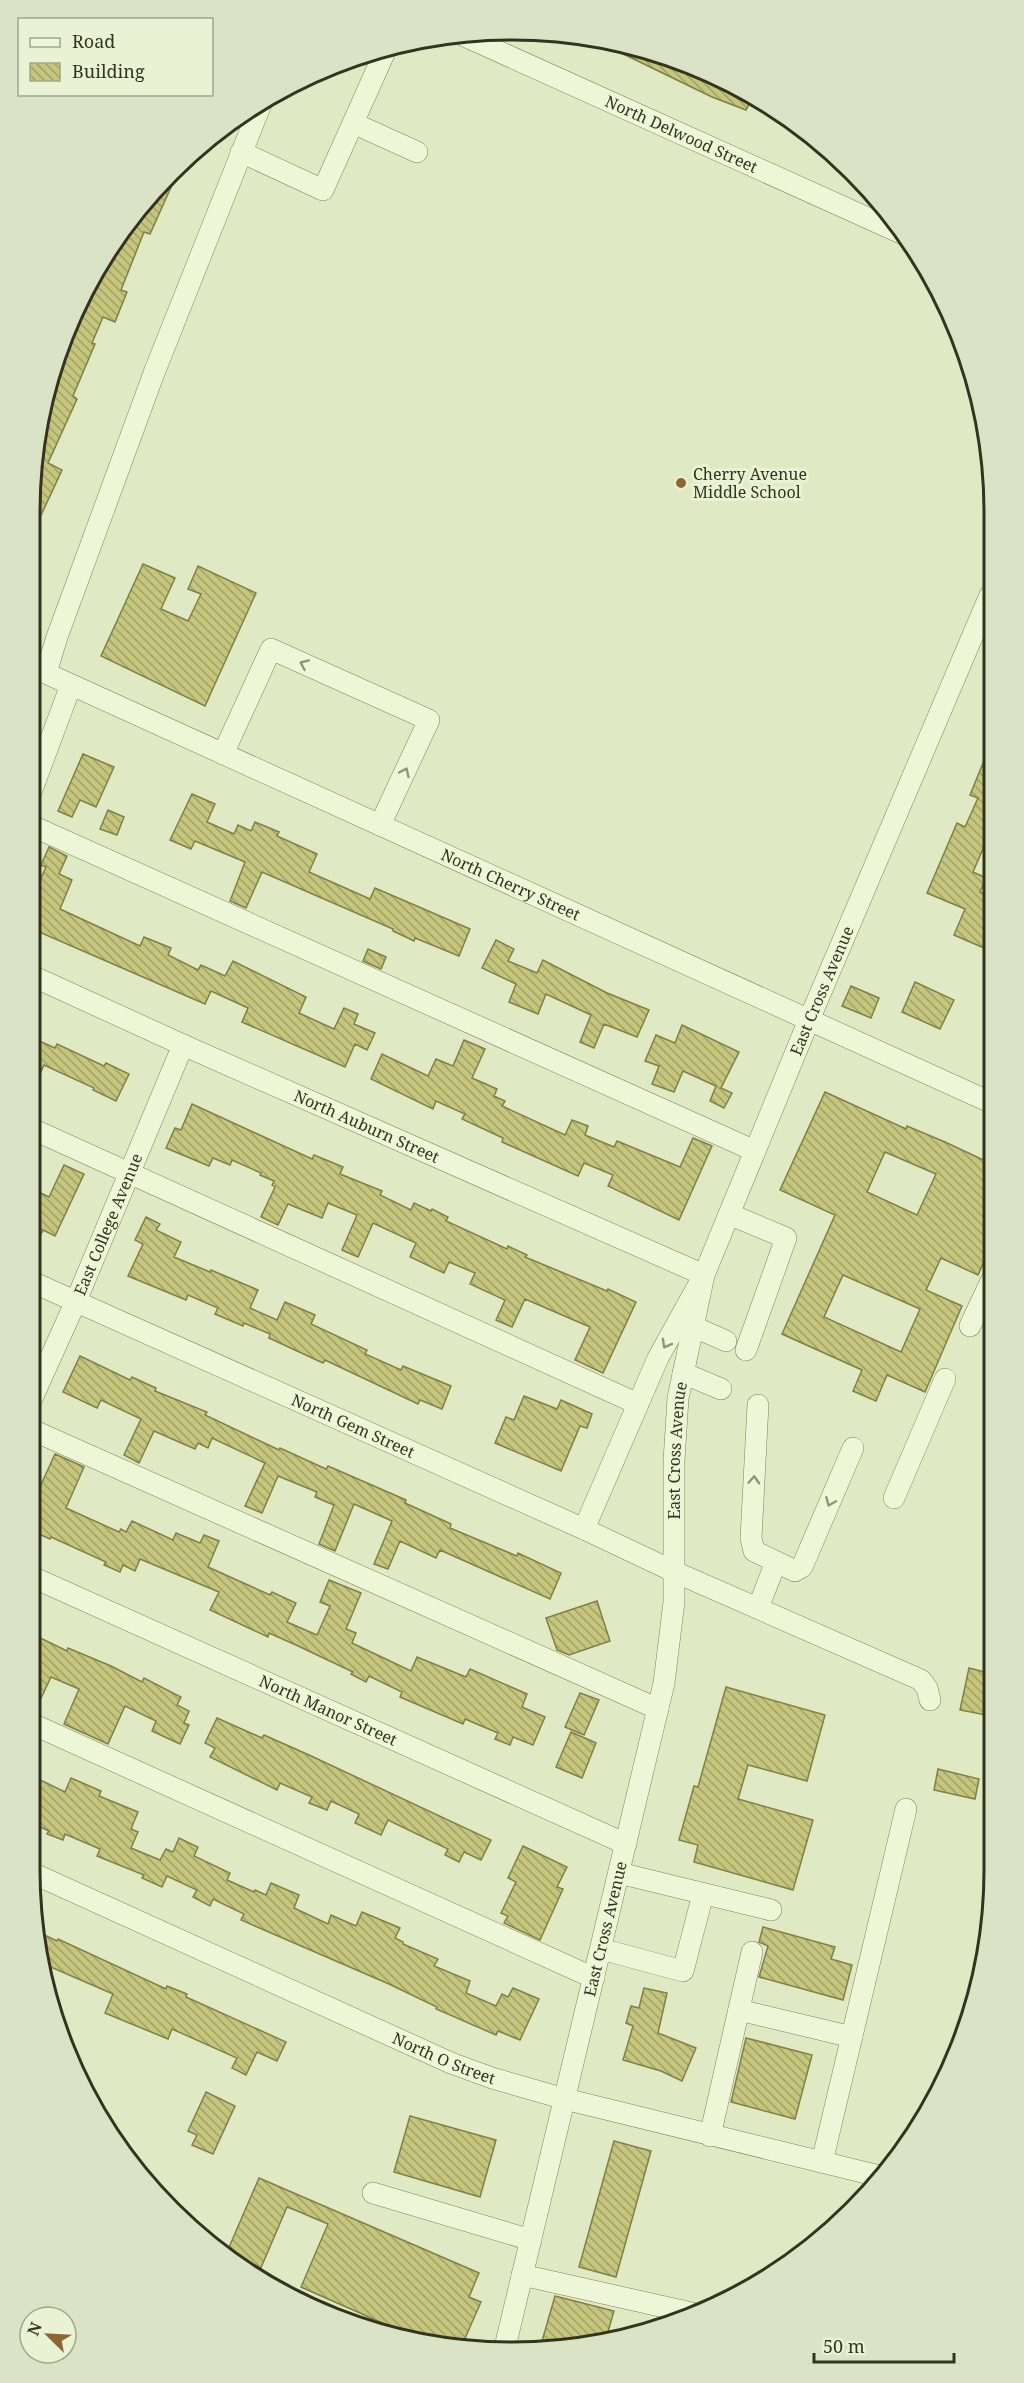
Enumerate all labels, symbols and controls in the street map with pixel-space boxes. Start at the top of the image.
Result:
legend [18,18,213,96]
text: Road [72,29,115,53]
text: Building [72,59,145,83]
street label: North Delwood Street [602,90,762,178]
place label: Cherry Avenue Middle School [693,463,807,503]
marker: Cherry Avenue Middle School [674,476,688,490]
one-way arrow [299,659,310,671]
one-way arrow [397,768,409,779]
street label: North Cherry Street [438,843,584,926]
street label: East Cross Avenue [785,923,859,1059]
street label: North Auburn Street [290,1084,443,1168]
street label: East College Avenue [69,1150,148,1299]
one-way arrow [662,1338,673,1348]
street label: East Cross Avenue [663,1379,692,1520]
street label: North Gem Street [288,1388,419,1463]
one-way arrow [747,1476,760,1485]
one-way arrow [826,1496,838,1507]
street label: North Manor Street [256,1670,401,1751]
street label: East Cross Avenue [578,1859,632,1999]
street label: North O Street [389,2027,498,2089]
north arrow [18,2305,78,2365]
text: N [22,2318,47,2339]
scale bar [814,2326,954,2364]
text: 50 m [823,2334,865,2358]

